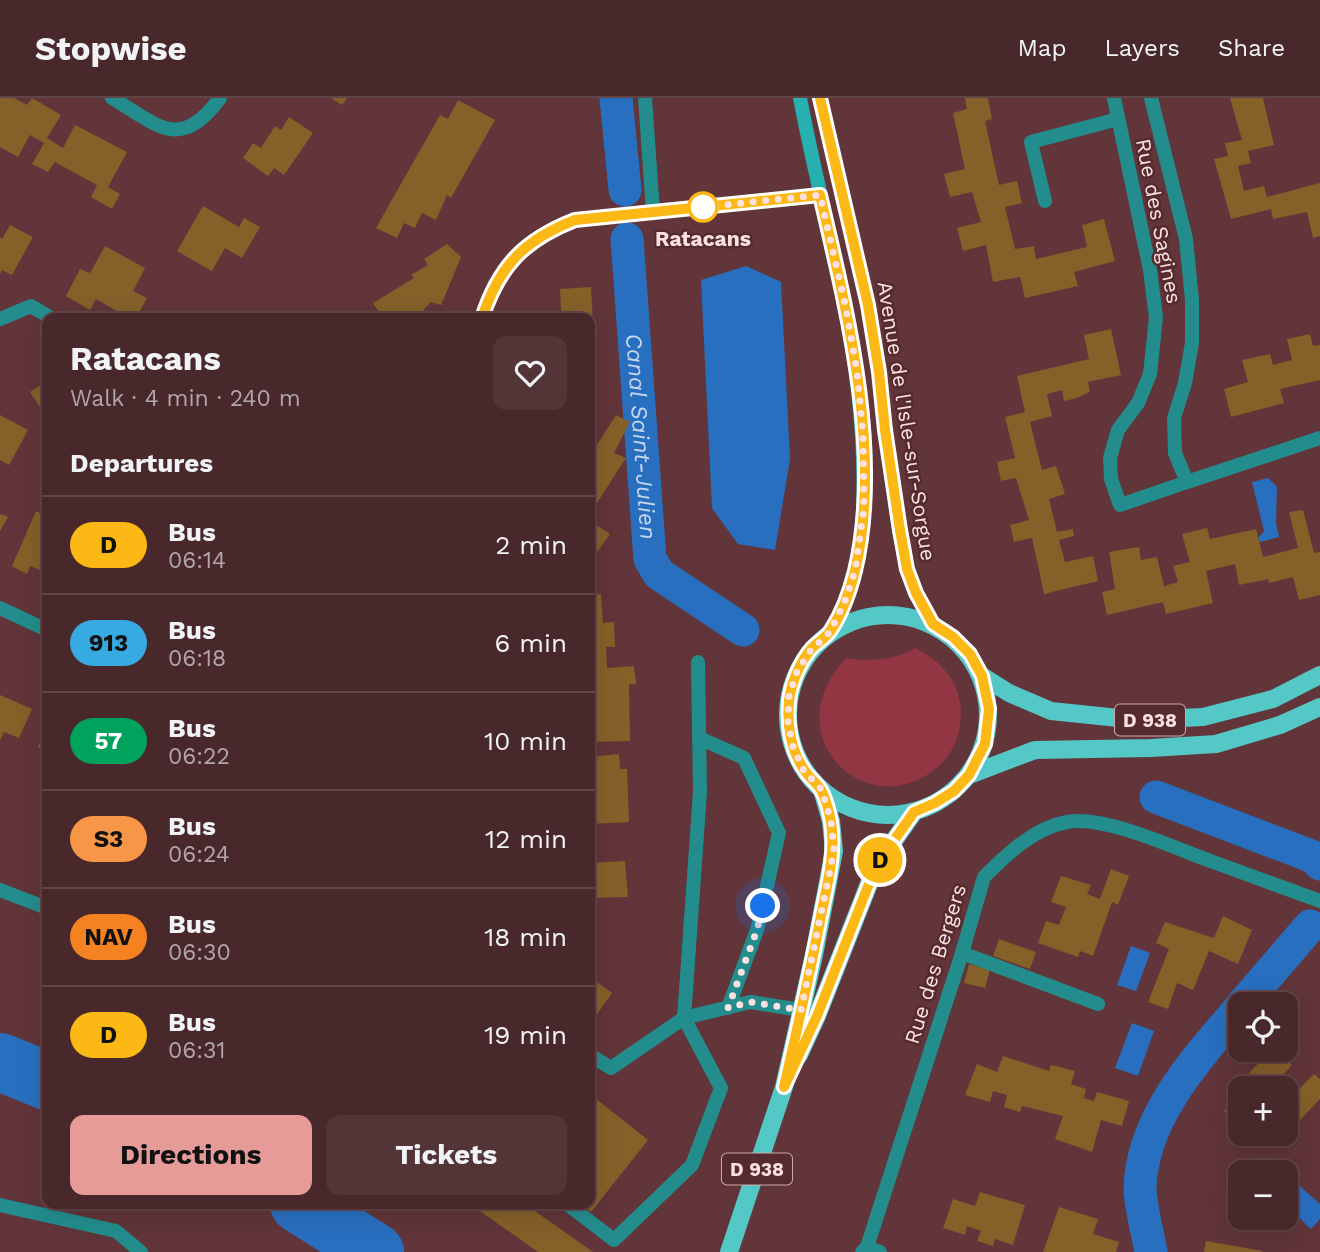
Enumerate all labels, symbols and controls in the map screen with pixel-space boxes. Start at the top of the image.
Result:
text: Stopwise [35,29,187,68]
text: Map [1018,34,1066,62]
text: Layers [1104,34,1180,62]
text: Share [1218,34,1285,62]
street label: Rue des Sagines [1131,136,1187,306]
marker: Ratacans [688,192,718,222]
place label: Ratacans [655,226,751,251]
street label: Avenue de l'Isle-sur-Sorgue [873,279,941,563]
water label: Canal Saint-Julien [620,332,662,540]
button: heart [493,336,567,410]
text: Ratacans [70,339,221,378]
text: Walk · 4 min · 240 m [70,385,301,412]
text: Departures [70,448,213,478]
text: Bus [168,517,216,547]
text: 2 min [495,530,567,560]
text: D [100,531,117,559]
text: 06:14 [168,547,226,574]
text: Bus [168,615,216,645]
text: 6 min [495,628,567,658]
text: 913 [89,629,128,657]
text: 06:18 [168,645,226,672]
road number: D 938 [1115,705,1185,736]
text: Bus [168,713,216,743]
text: 10 min [484,726,567,756]
text: 57 [95,727,122,755]
text: 06:22 [168,743,230,770]
text: Bus [168,811,216,841]
text: 12 min [485,824,567,854]
text: S3 [94,825,123,853]
line badge: D [857,837,903,883]
text: 06:24 [168,841,230,868]
text: D [871,846,889,874]
street label: Rue des Bergers [899,881,971,1047]
your location [745,888,780,923]
text: Bus [168,909,216,939]
text: 18 min [484,922,567,952]
text: NAV [84,923,133,951]
text: 06:30 [168,939,231,966]
map controls [1228,992,1298,1230]
button: locate [1228,992,1298,1062]
text: Bus [168,1007,216,1037]
text: 19 min [484,1020,567,1050]
text: D [100,1021,117,1049]
text: 06:31 [168,1037,225,1064]
button: + [1228,1076,1298,1146]
button: Directions [70,1115,312,1195]
button: Tickets [326,1115,567,1195]
road number: D 938 [722,1154,792,1184]
button: − [1228,1160,1298,1230]

